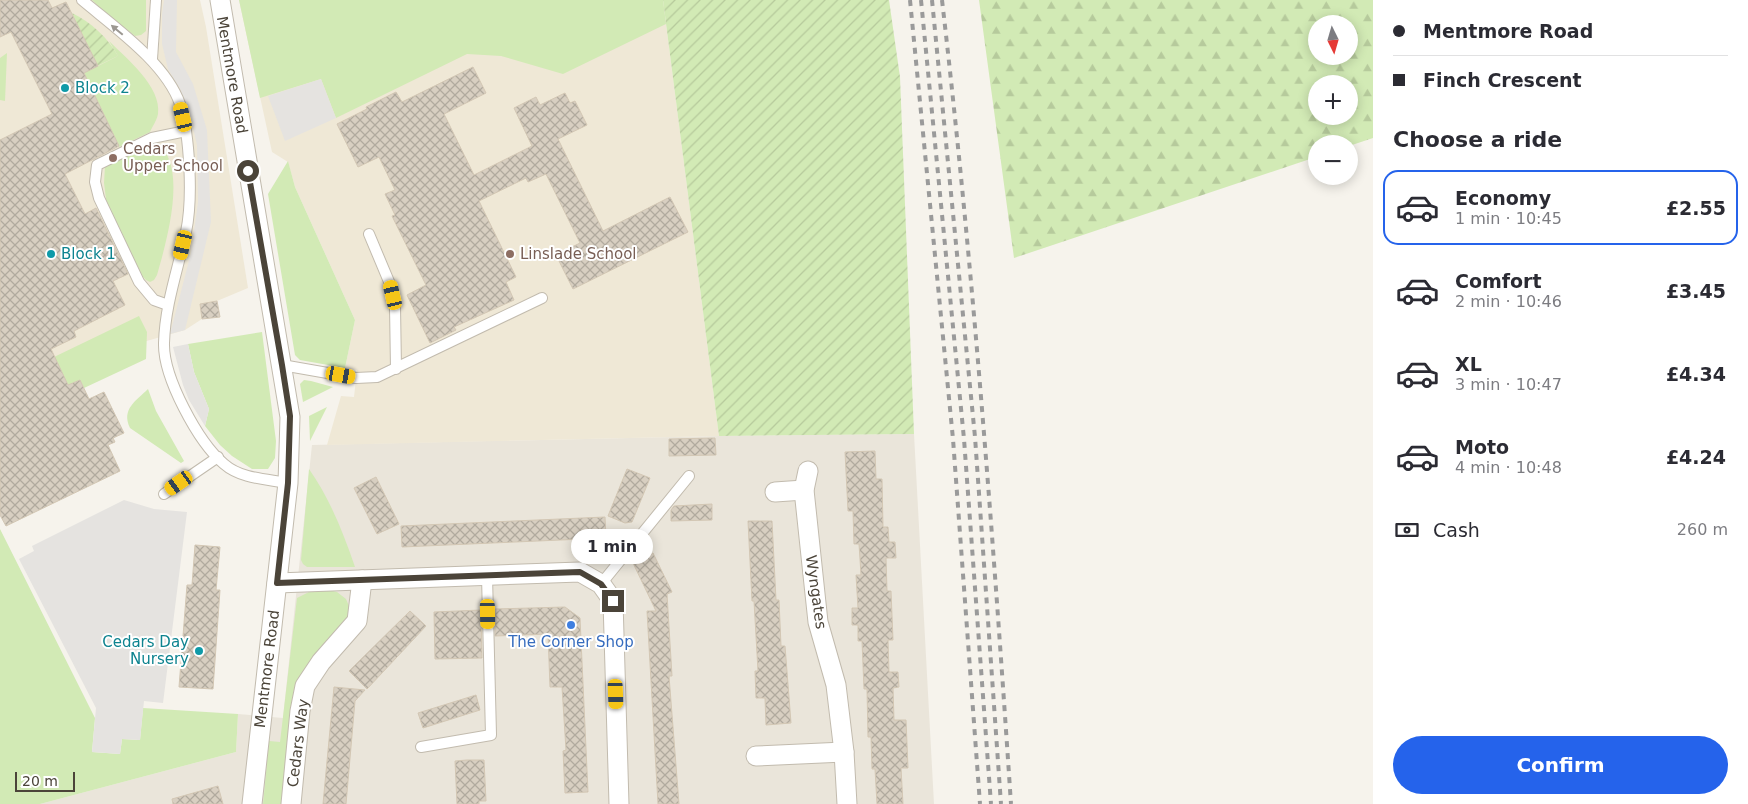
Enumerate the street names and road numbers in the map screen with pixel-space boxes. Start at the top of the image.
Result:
street label: Mentmore Road [213,15,251,135]
street label: Wyngates [802,554,830,630]
street label: Mentmore Road [251,609,283,729]
street label: Cedars Way [284,698,312,788]

